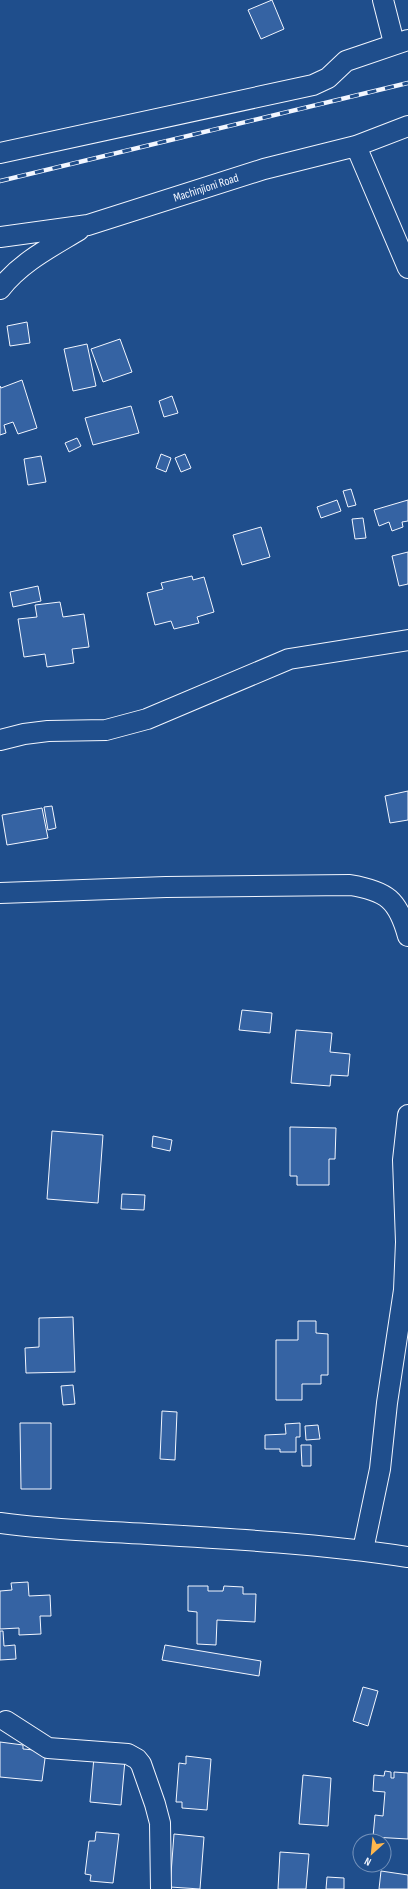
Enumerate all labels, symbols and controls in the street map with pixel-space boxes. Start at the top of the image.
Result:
street label: Machinjioni Road [171,170,241,206]
north arrow [352,1833,392,1873]
text: N [362,1854,373,1869]

